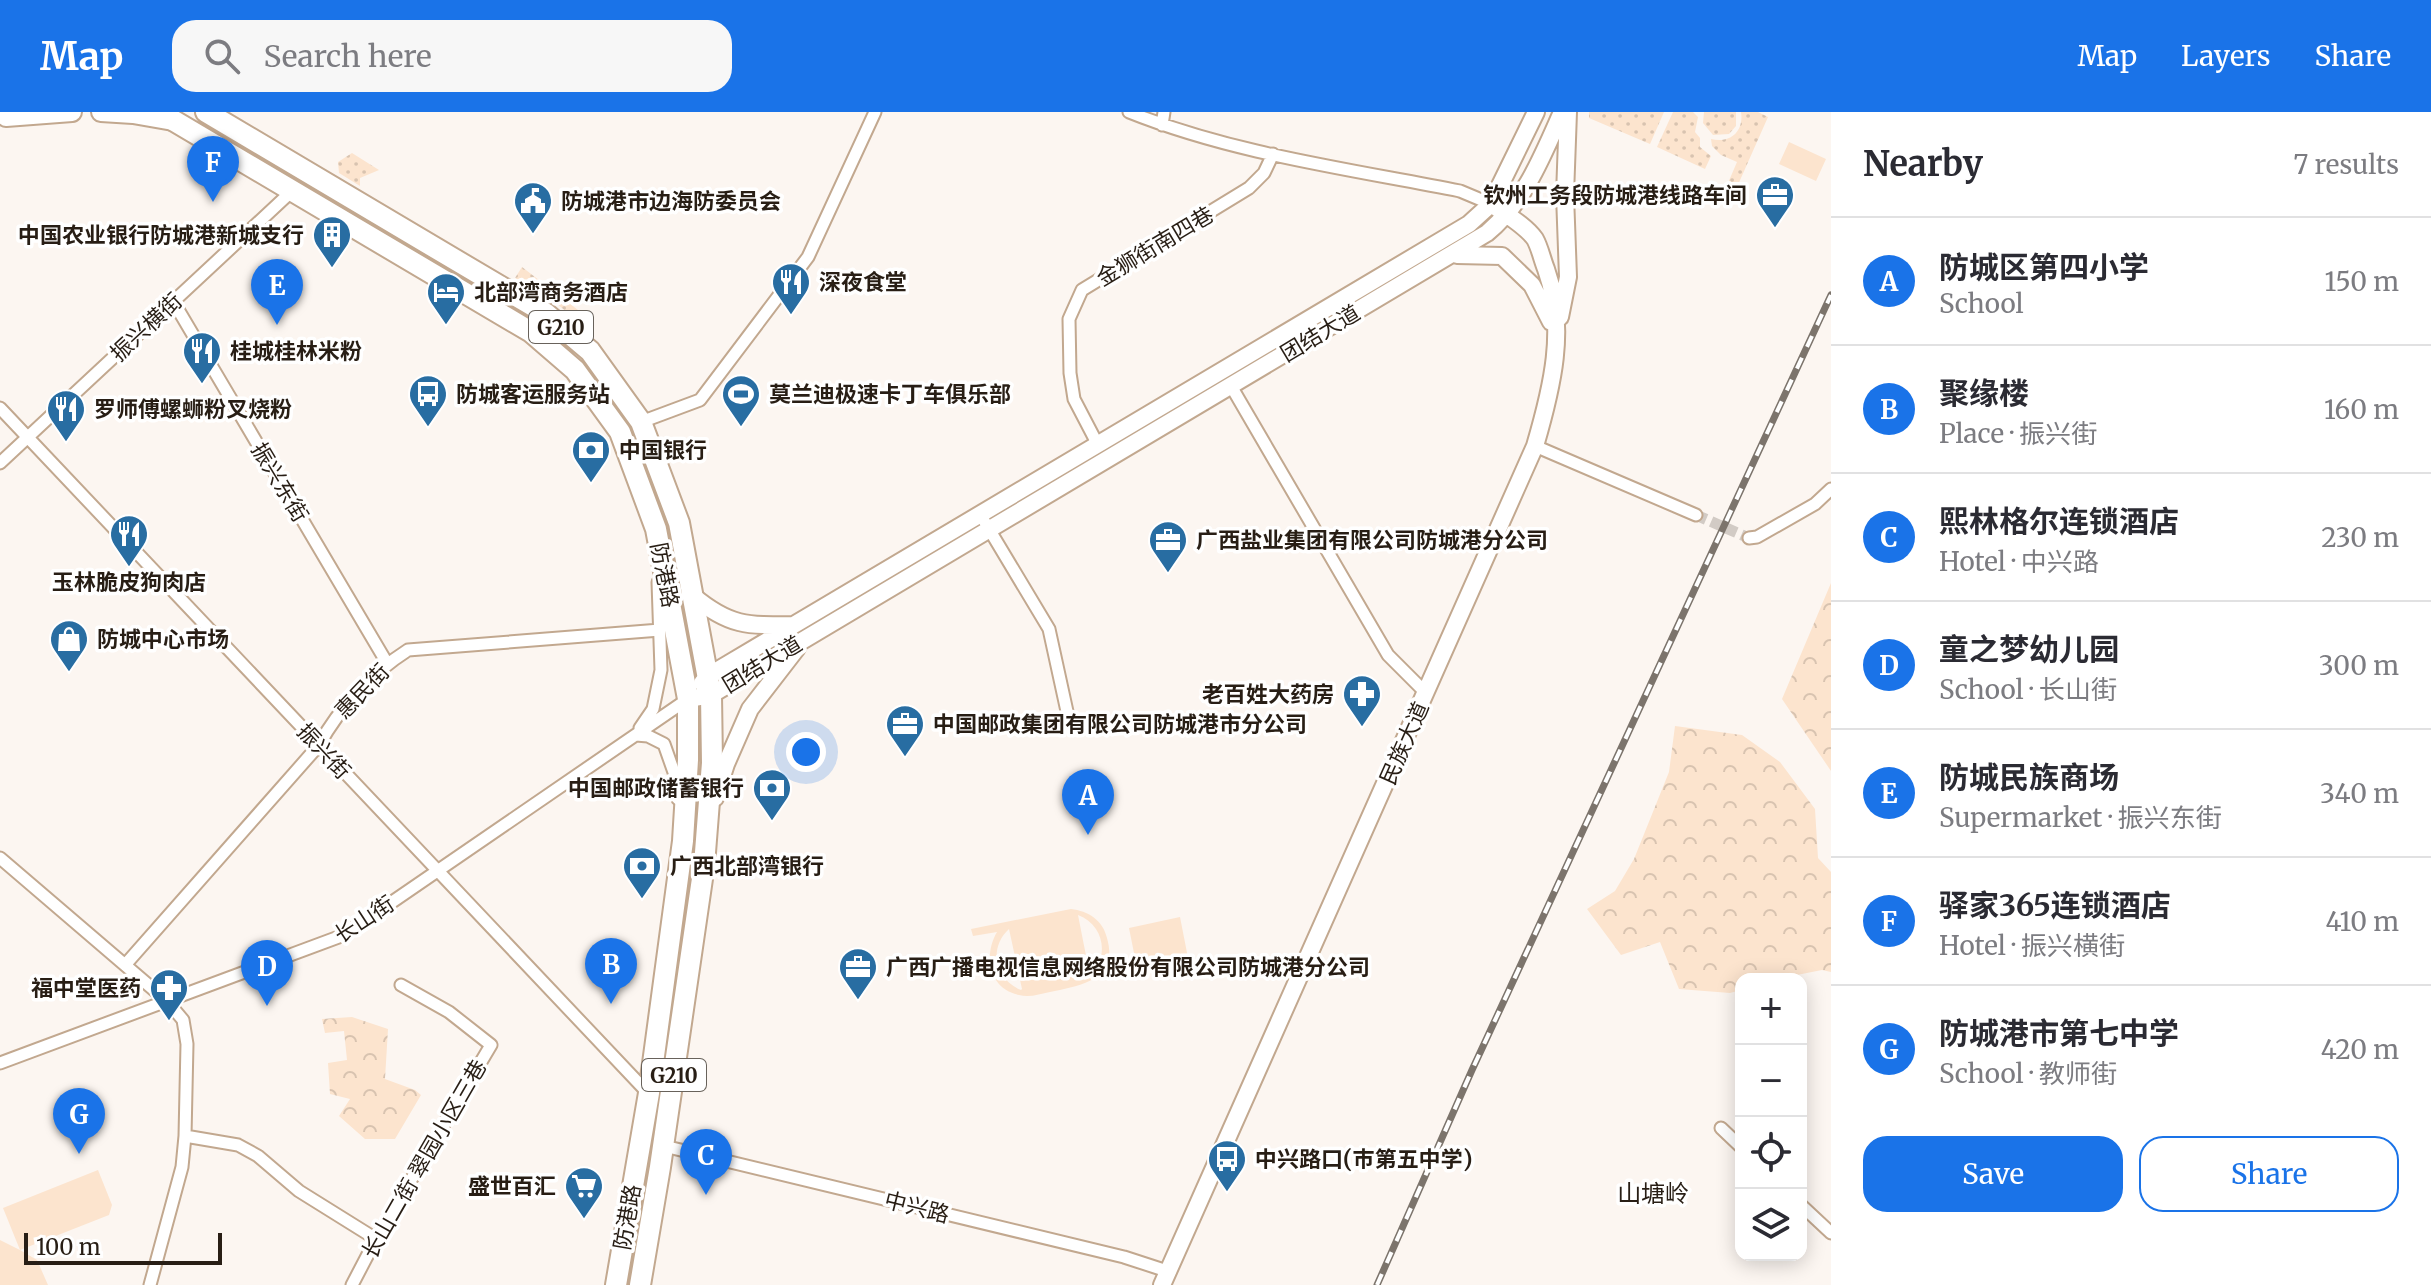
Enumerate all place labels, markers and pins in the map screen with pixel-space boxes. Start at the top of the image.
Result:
pin: F [187,136,239,202]
office icon: 钦州工务段防城港线路车间 [1754,174,1796,229]
public building icon: 防城港市边海防委员会 [512,180,554,235]
place label: 钦州工务段防城港线路车间 [1483,181,1747,209]
place label: 防城港市边海防委员会 [561,187,781,215]
building icon: 中国农业银行防城港新城支行 [311,214,353,269]
place label: 中国农业银行防城港新城支行 [18,221,304,249]
pin: E [251,259,303,325]
restaurant icon: 深夜食堂 [770,261,812,316]
place label: 深夜食堂 [819,268,907,296]
hotel icon: 北部湾商务酒店 [425,271,467,326]
place label: 北部湾商务酒店 [474,278,628,306]
restaurant icon: 桂城桂林米粉 [181,330,223,385]
place label: 桂城桂林米粉 [230,337,362,365]
bus stop icon: 防城客运服务站 [407,373,449,428]
sports icon: 莫兰迪极速卡丁车俱乐部 [720,373,762,428]
place label: 防城客运服务站 [456,380,610,408]
place label: 莫兰迪极速卡丁车俱乐部 [769,380,1011,408]
restaurant icon: 罗师傅螺蛳粉叉烧粉 [45,388,87,443]
place label: 罗师傅螺蛳粉叉烧粉 [94,395,292,423]
bank icon: 中国银行 [570,429,612,484]
place label: 中国银行 [619,436,707,464]
restaurant icon: 玉林脆皮狗肉店 [108,513,150,568]
office icon: 广西盐业集团有限公司防城港分公司 [1147,519,1189,574]
place label: 广西盐业集团有限公司防城港分公司 [1196,526,1548,554]
place label: 玉林脆皮狗肉店 [52,568,206,596]
shop icon: 防城中心市场 [48,618,90,673]
place label: 防城中心市场 [97,625,229,653]
pharmacy icon: 老百姓大药房 [1341,673,1383,728]
place label: 老百姓大药房 [1202,680,1334,708]
office icon: 中国邮政集团有限公司防城港市分公司 [884,703,926,758]
place label: 中国邮政集团有限公司防城港市分公司 [933,710,1307,738]
bank icon: 中国邮政储蓄银行 [751,767,793,822]
pin: A [1062,769,1114,835]
place label: 中国邮政储蓄银行 [568,774,744,802]
bank icon: 广西北部湾银行 [621,845,663,900]
place label: 广西北部湾银行 [670,852,824,880]
pin: B [585,938,637,1004]
pin: D [241,940,293,1006]
office icon: 广西广播电视信息网络股份有限公司防城港分公司 [837,946,879,1001]
place label: 广西广播电视信息网络股份有限公司防城港分公司 [886,953,1370,981]
pharmacy icon: 福中堂医药 [148,967,190,1022]
place label: 福中堂医药 [31,974,141,1002]
pin: G [53,1088,105,1154]
pin: C [680,1129,732,1195]
bus stop icon: 中兴路口(巿第五中学) [1206,1138,1248,1193]
place label: 中兴路口(巿第五中学) [1255,1145,1472,1173]
supermarket icon: 盛世百汇 [563,1165,605,1220]
place label: 盛世百汇 [468,1172,556,1200]

